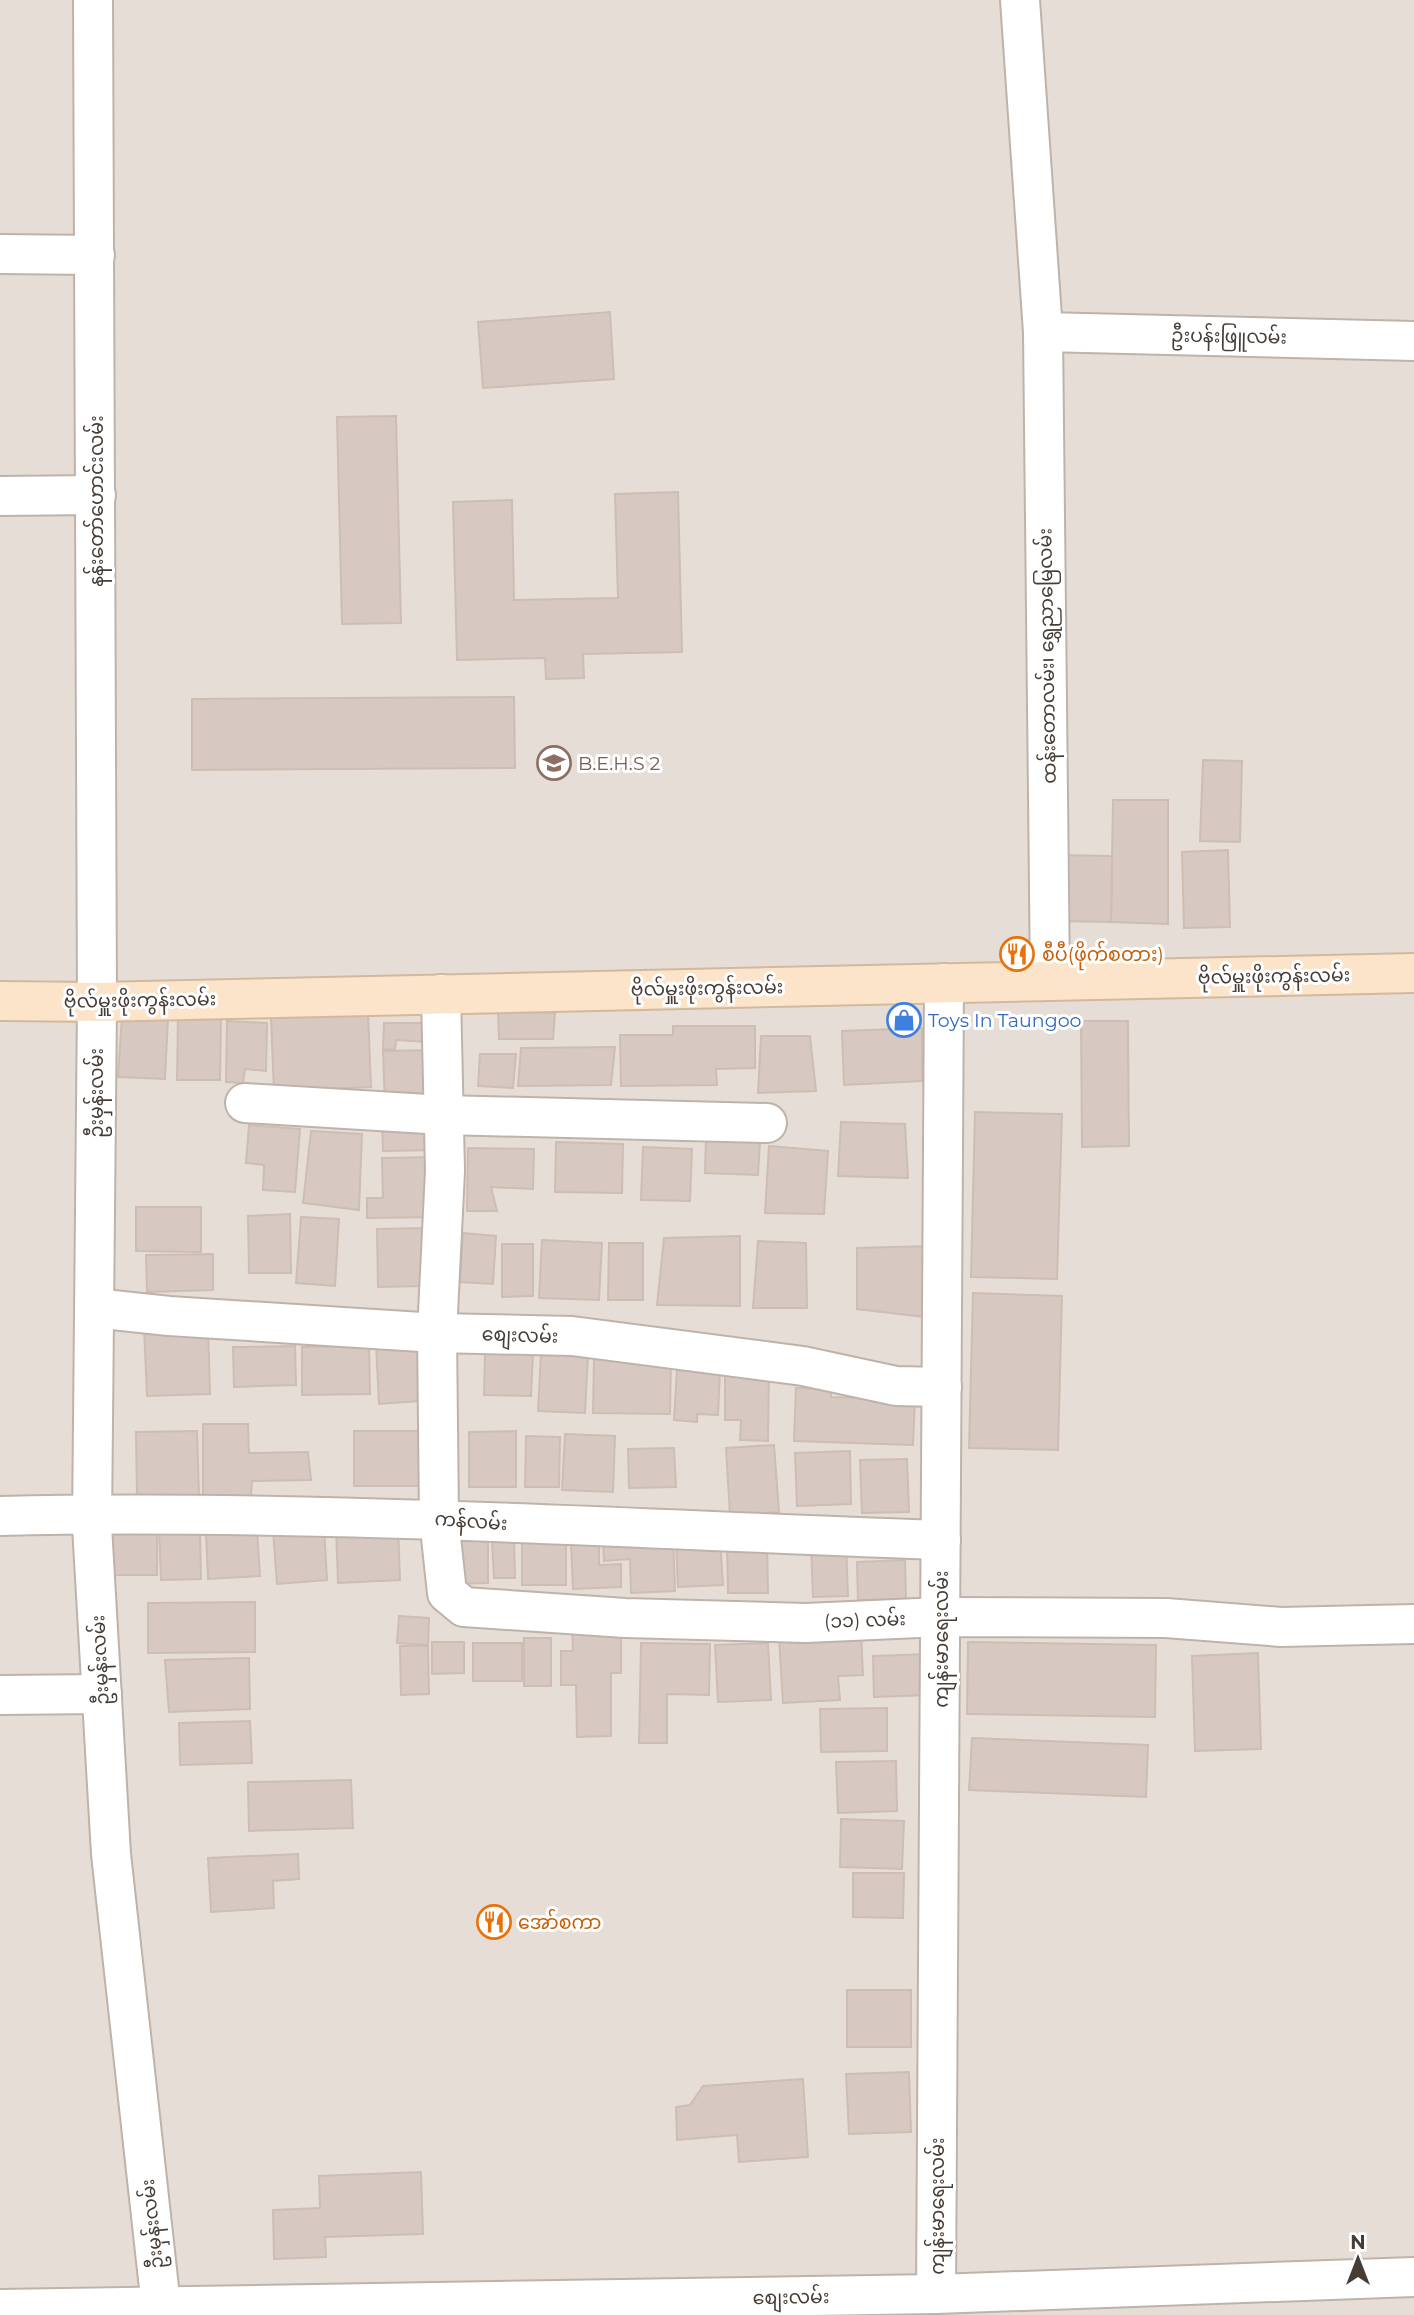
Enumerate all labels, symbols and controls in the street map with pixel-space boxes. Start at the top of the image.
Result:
street label: ဦးပန်းဖြူလမ်း [1171,320,1287,353]
street label: နန်းတော်ဟောင်းလမ်း [82,415,112,587]
street label: ထန်းတောလမ်း၊ ရွှေညာမြေလမ်း [1030,528,1065,784]
school or university icon: B.E.H.S 2 [535,744,573,782]
place label: B.E.H.S 2 [578,752,661,775]
restaurant icon: စီပီ(ဖိုက်စတား) [998,935,1036,973]
place label: စီပီ(ဖိုက်စတား) [1042,940,1164,971]
street label: ဗိုလ်မှူးဖိုးကွန်းလမ်း [1197,960,1351,994]
street label: ဗိုလ်မှူးဖိုးကွန်းလမ်း [630,972,784,1006]
street label: ဗိုလ်မှူးဖိုးကွန်းလမ်း [63,984,217,1018]
shop icon: Toys In Taungoo [885,1001,923,1039]
place label: Toys In Taungoo [928,1009,1082,1032]
street label: ဦးမှန်းလမ်း [82,1048,113,1138]
street label: စျေးလမ်း [481,1319,559,1352]
street label: ကန်လမ်း [434,1504,508,1539]
street label: ကျန်းမာရေးလမ်း [927,1570,957,1708]
street label: (၁၁) လမ်း [824,1604,906,1633]
street label: ဦးမှန်းလမ်း [83,1614,119,1706]
restaurant icon: အော်စကာ [475,1903,513,1941]
place label: အော်စကာ [518,1908,602,1934]
street label: ကျန်းမာရေးလမ်း [923,2137,953,2275]
street label: ဦးမှန်းလမ်း [133,2177,173,2270]
north arrow [1323,2224,1393,2294]
text: N [1350,2231,1366,2254]
street label: စျေးလမ်း [752,2282,830,2313]

